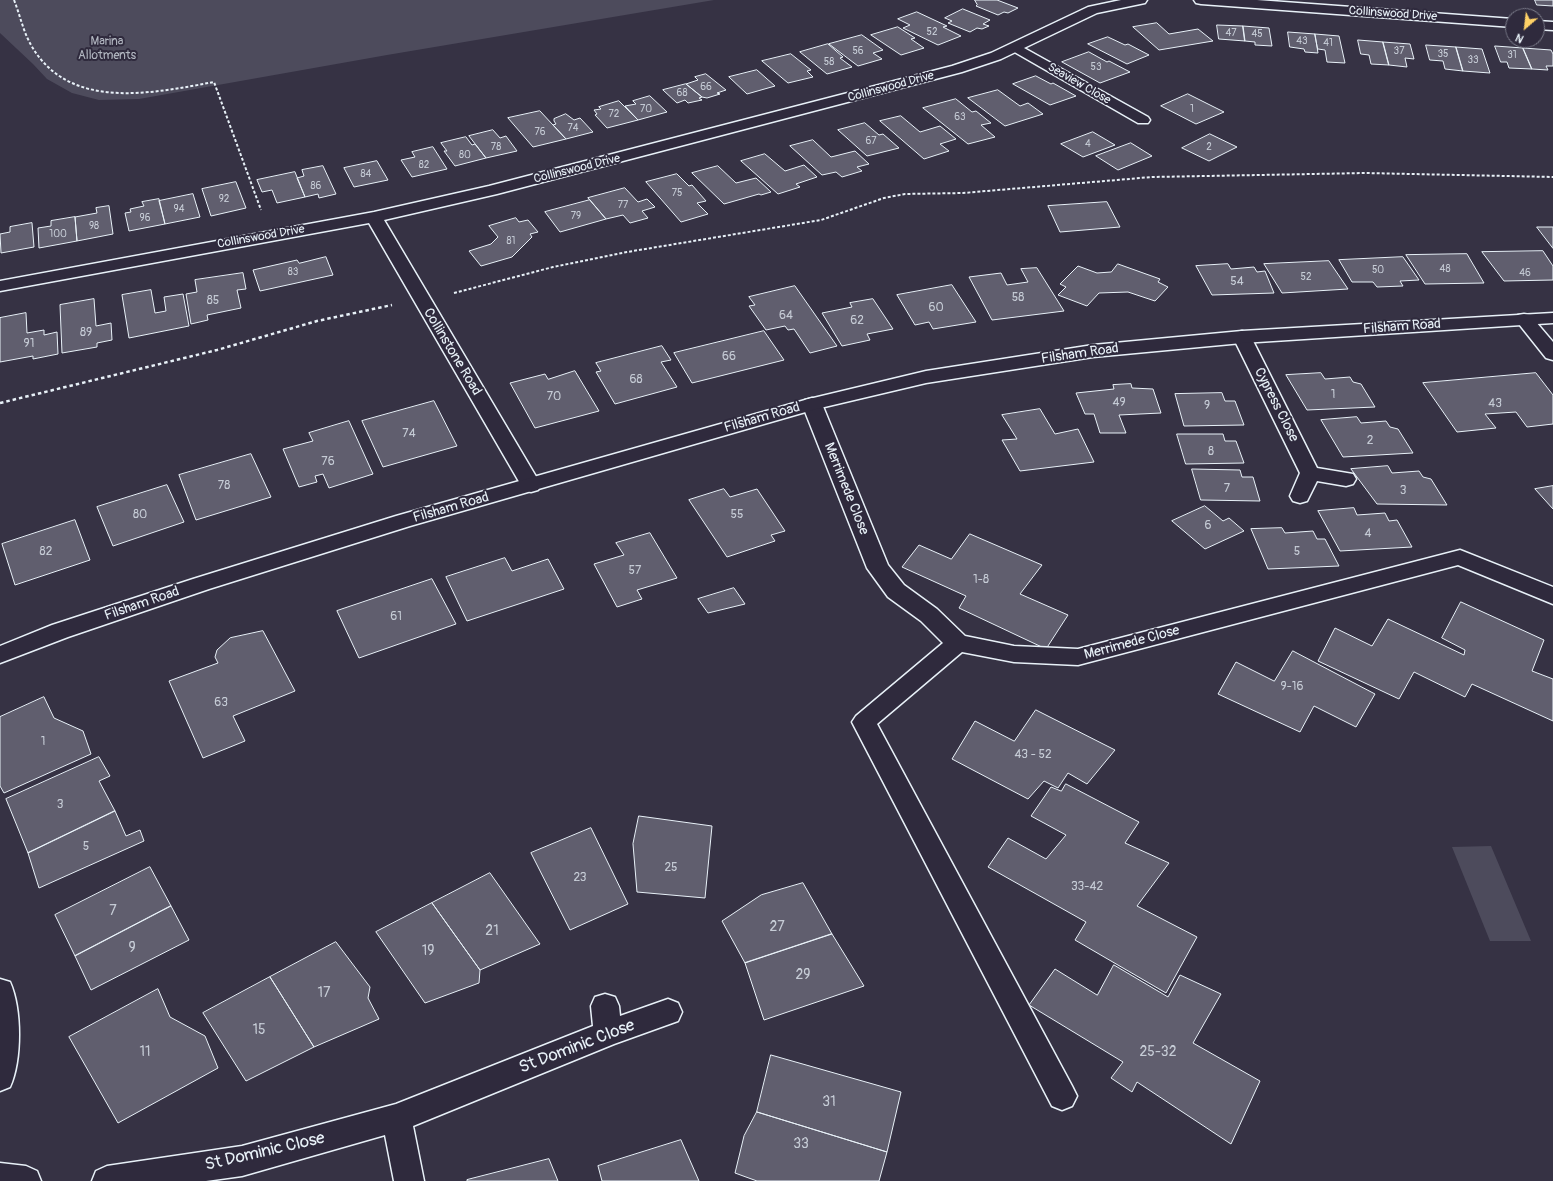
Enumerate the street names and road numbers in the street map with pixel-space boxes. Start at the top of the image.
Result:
street label: Collinswood Drive [1348,4,1438,24]
street label: Seaview Close [1045,60,1113,108]
street label: Collinswood Drive [846,69,936,105]
street label: Collinswood Drive [532,151,622,187]
street label: Collinswood Drive [216,222,306,252]
street label: Collinstone Road [419,305,485,399]
street label: Filsham Road [1362,316,1442,338]
street label: Filsham Road [1040,340,1120,368]
street label: Cypress Close [1250,365,1302,445]
street label: Filsham Road [722,399,802,437]
street label: Merrimede Close [820,440,872,538]
street label: Filsham Road [411,489,491,527]
street label: Filsham Road [102,583,182,625]
street label: Merrimede Close [1082,622,1182,664]
street label: St Dominic Close [516,1016,638,1078]
street label: St Dominic Close [203,1128,327,1176]

